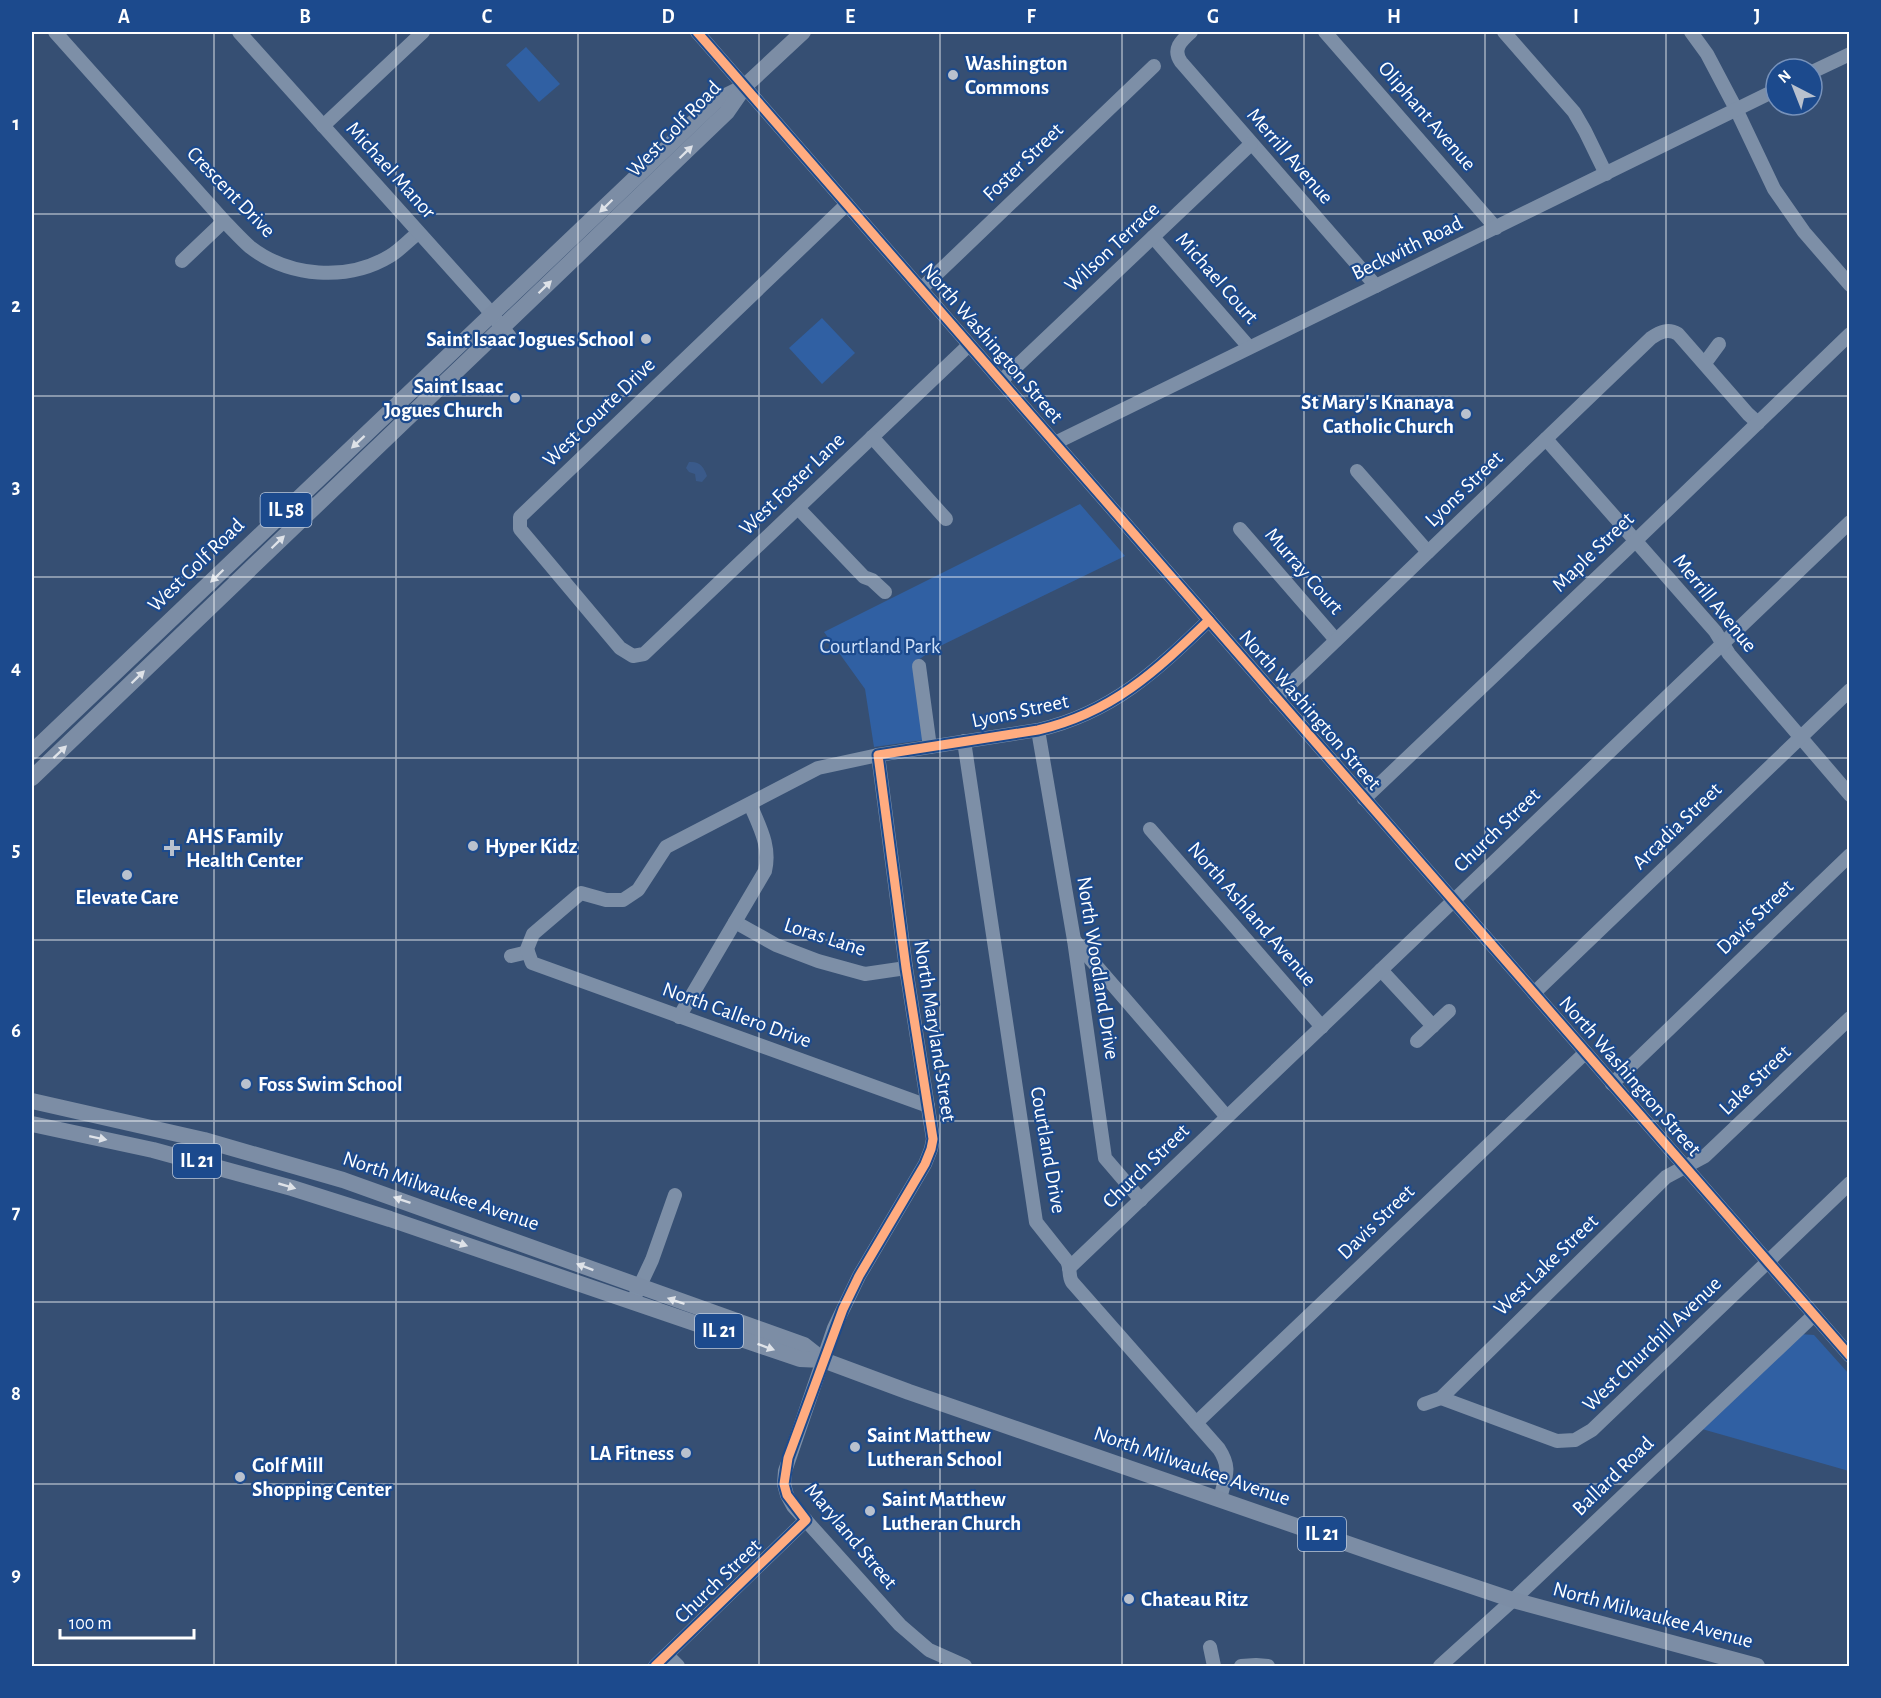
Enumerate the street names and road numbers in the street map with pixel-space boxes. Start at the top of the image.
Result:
street label: Oliphant Avenue [1374,57,1480,175]
street label: West Golf Road [623,77,725,181]
street label: Merrill Avenue [1243,104,1337,208]
street label: Michael Manor [342,118,440,223]
street label: Foster Street [979,119,1067,205]
street label: Crescent Drive [183,143,279,241]
street label: Wilson Terrace [1061,198,1163,296]
street label: Beckwith Road [1348,212,1466,284]
street label: Michael Court [1172,228,1262,328]
street label: North Washington Street [917,259,1067,427]
street label: West Courte Drive [539,353,659,471]
street label: West Foster Lane [735,429,849,539]
street label: Lyons Street [1421,447,1507,531]
road number: IL 58 [260,493,312,527]
street label: Maple Street [1548,508,1638,596]
street label: West Golf Road [144,514,248,616]
street label: Murray Court [1261,524,1347,618]
street label: Merrill Avenue [1669,550,1761,656]
street label: North Washington Street [1235,626,1385,794]
street label: Lyons Street [970,690,1071,732]
street label: Arcadia Street [1628,778,1726,873]
street label: Church Street [1450,784,1544,876]
street label: North Ashland Avenue [1184,838,1320,990]
street label: North Woodland Drive [1073,875,1123,1061]
street label: Davis Street [1713,875,1798,958]
street label: Loras Lane [781,914,869,960]
street label: North Maryland Street [910,939,960,1123]
street label: North Callero Drive [660,978,814,1052]
street label: North Washington Street [1555,992,1705,1160]
street label: Lake Street [1715,1041,1795,1119]
street label: Courtland Drive [1027,1085,1069,1215]
street label: Church Street [1099,1120,1193,1212]
road number: IL 21 [173,1144,221,1178]
street label: North Milwaukee Avenue [340,1148,542,1234]
street label: Davis Street [1334,1180,1419,1263]
street label: West Lake Street [1490,1210,1602,1320]
street label: West Churchill Avenue [1579,1273,1725,1415]
road number: IL 21 [695,1314,743,1348]
street label: North Milwaukee Avenue [1091,1423,1293,1509]
street label: Ballard Road [1568,1432,1658,1520]
street label: Maryland Street [801,1479,901,1593]
road number: IL 21 [1298,1517,1346,1551]
street label: Church Street [671,1535,765,1627]
street label: North Milwaukee Avenue [1551,1578,1755,1652]

